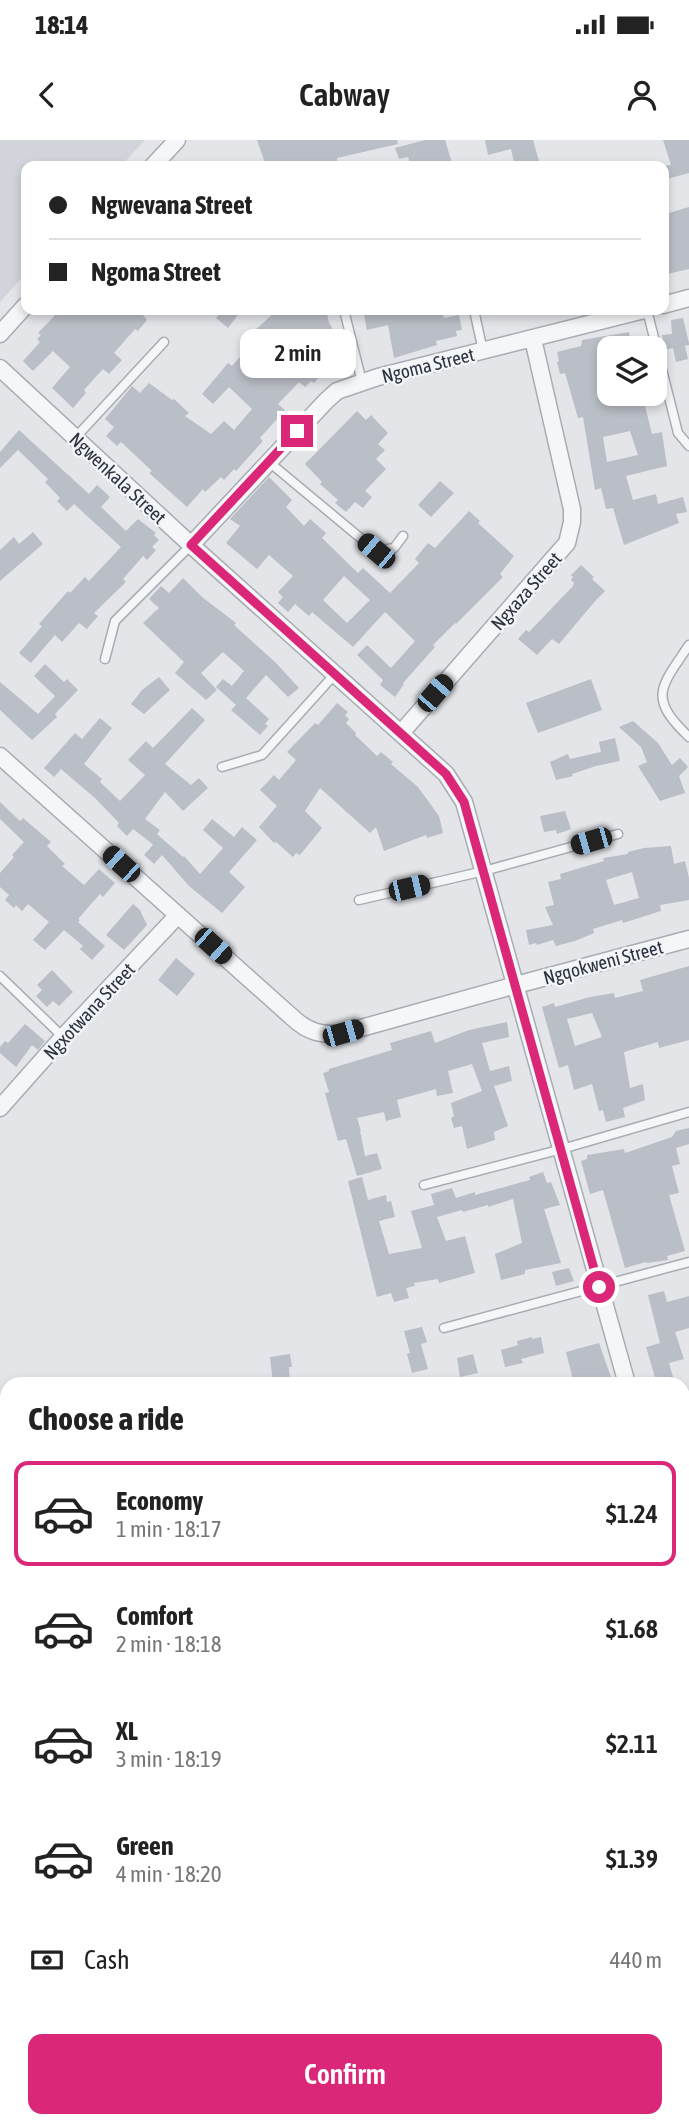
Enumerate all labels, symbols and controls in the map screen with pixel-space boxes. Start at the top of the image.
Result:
text: 18:14 [35,10,89,40]
icon: back [28,76,66,114]
text: Cabway [299,76,390,113]
icon: person [623,76,661,114]
text: Ngwevana Street [91,190,252,220]
text: Ngoma Street [91,257,221,287]
callout: 2 min [239,330,355,378]
map controls [597,336,667,406]
button: layers [597,336,667,406]
text: 2 min [275,340,321,366]
street label: Ngoma Street [379,343,477,387]
route end [281,415,313,447]
street label: Ngwenkala Street [65,428,171,528]
car [354,529,399,573]
street label: Ngxaza Street [486,548,566,634]
car [414,670,457,716]
car [568,825,615,857]
car [99,842,144,886]
car [387,873,432,903]
car [191,924,236,968]
street label: Ngqokweni Street [541,935,665,989]
street label: Ngxotwana Street [39,958,139,1064]
car [320,1017,367,1049]
route start [583,1271,615,1303]
text: Choose a ride [28,1400,184,1437]
icon: car [32,1482,95,1545]
text: Economy [116,1486,203,1516]
text: $1.24 [606,1499,658,1529]
text: 1 min · 18:17 [116,1516,222,1542]
icon: car [32,1597,95,1660]
text: Comfort [116,1601,193,1631]
text: $1.68 [606,1614,658,1644]
text: 2 min · 18:18 [116,1631,222,1657]
icon: car [32,1712,95,1775]
text: XL [116,1716,138,1746]
text: $2.11 [606,1729,658,1759]
text: 3 min · 18:19 [116,1746,222,1772]
icon: car [32,1827,95,1890]
text: Green [116,1831,174,1861]
text: $1.39 [606,1844,658,1874]
text: 4 min · 18:20 [116,1861,222,1887]
icon: cash [28,1941,66,1979]
text: Cash [84,1945,130,1975]
text: 440 m [610,1947,662,1973]
button: Confirm [28,2034,662,2114]

